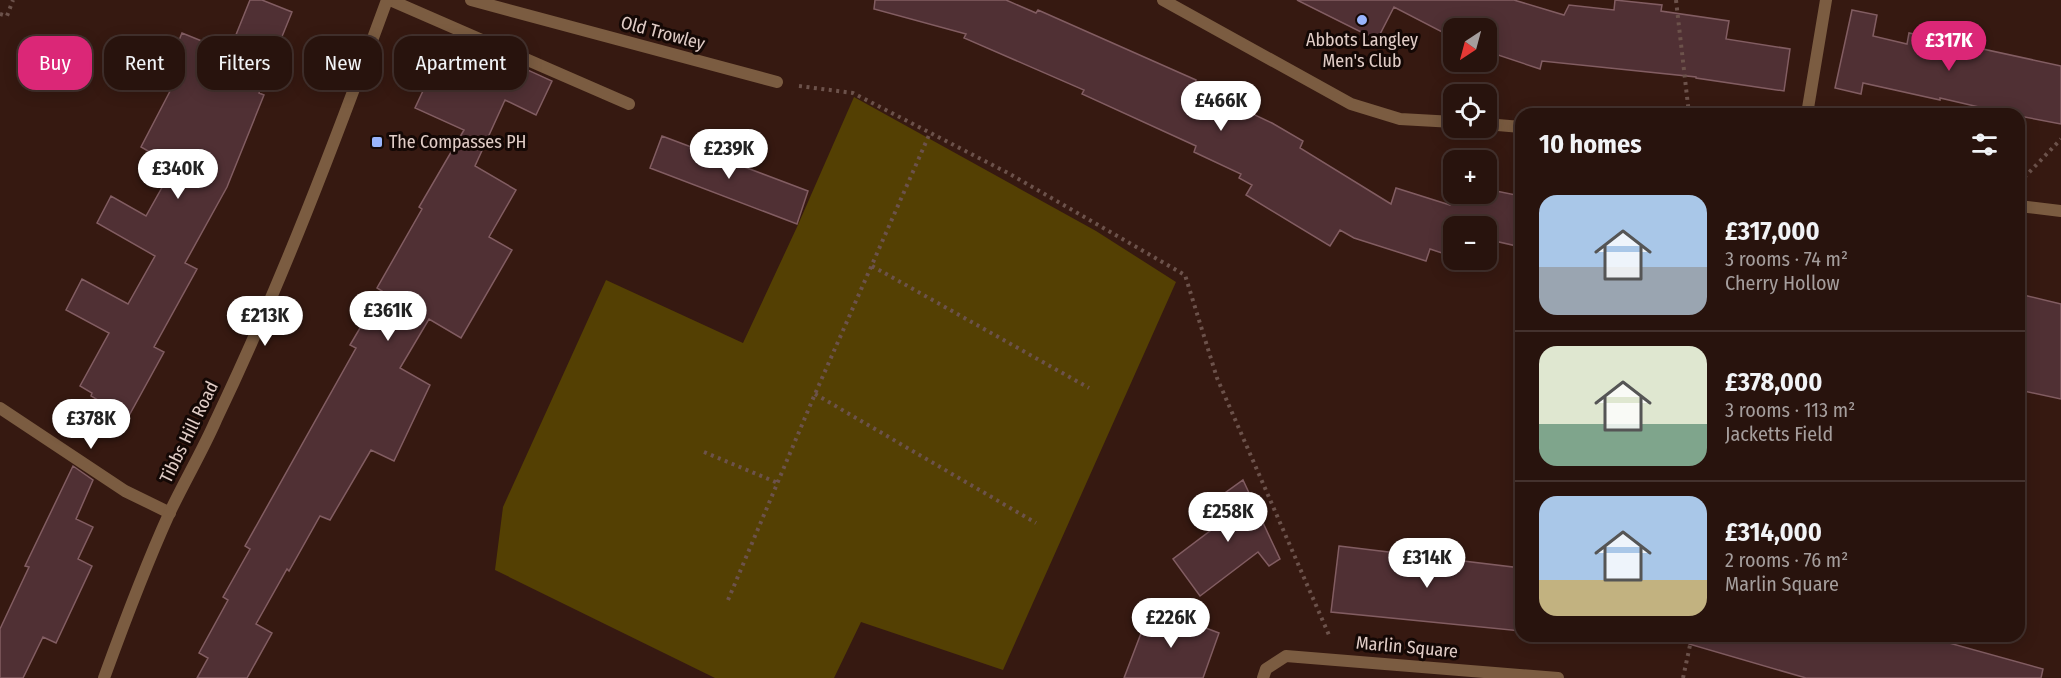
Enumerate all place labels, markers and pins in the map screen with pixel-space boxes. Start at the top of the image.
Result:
marker: Abbots Langley Men's Club [1355,13,1369,27]
pin: £317K [1907,21,1991,72]
place label: Abbots Langley Men's Club [1306,29,1418,72]
pin: £466K [1179,81,1263,132]
pin: £239K [687,129,771,180]
place label: The Compasses PH [389,131,526,153]
marker: The Compasses PH [370,135,384,149]
pin: £340K [136,149,220,200]
pin: £361K [346,291,430,342]
pin: £213K [223,296,307,347]
pin: £378K [49,399,133,450]
pin: £258K [1186,492,1270,543]
pin: £314K [1385,538,1469,589]
pin: £226K [1129,598,1213,649]

